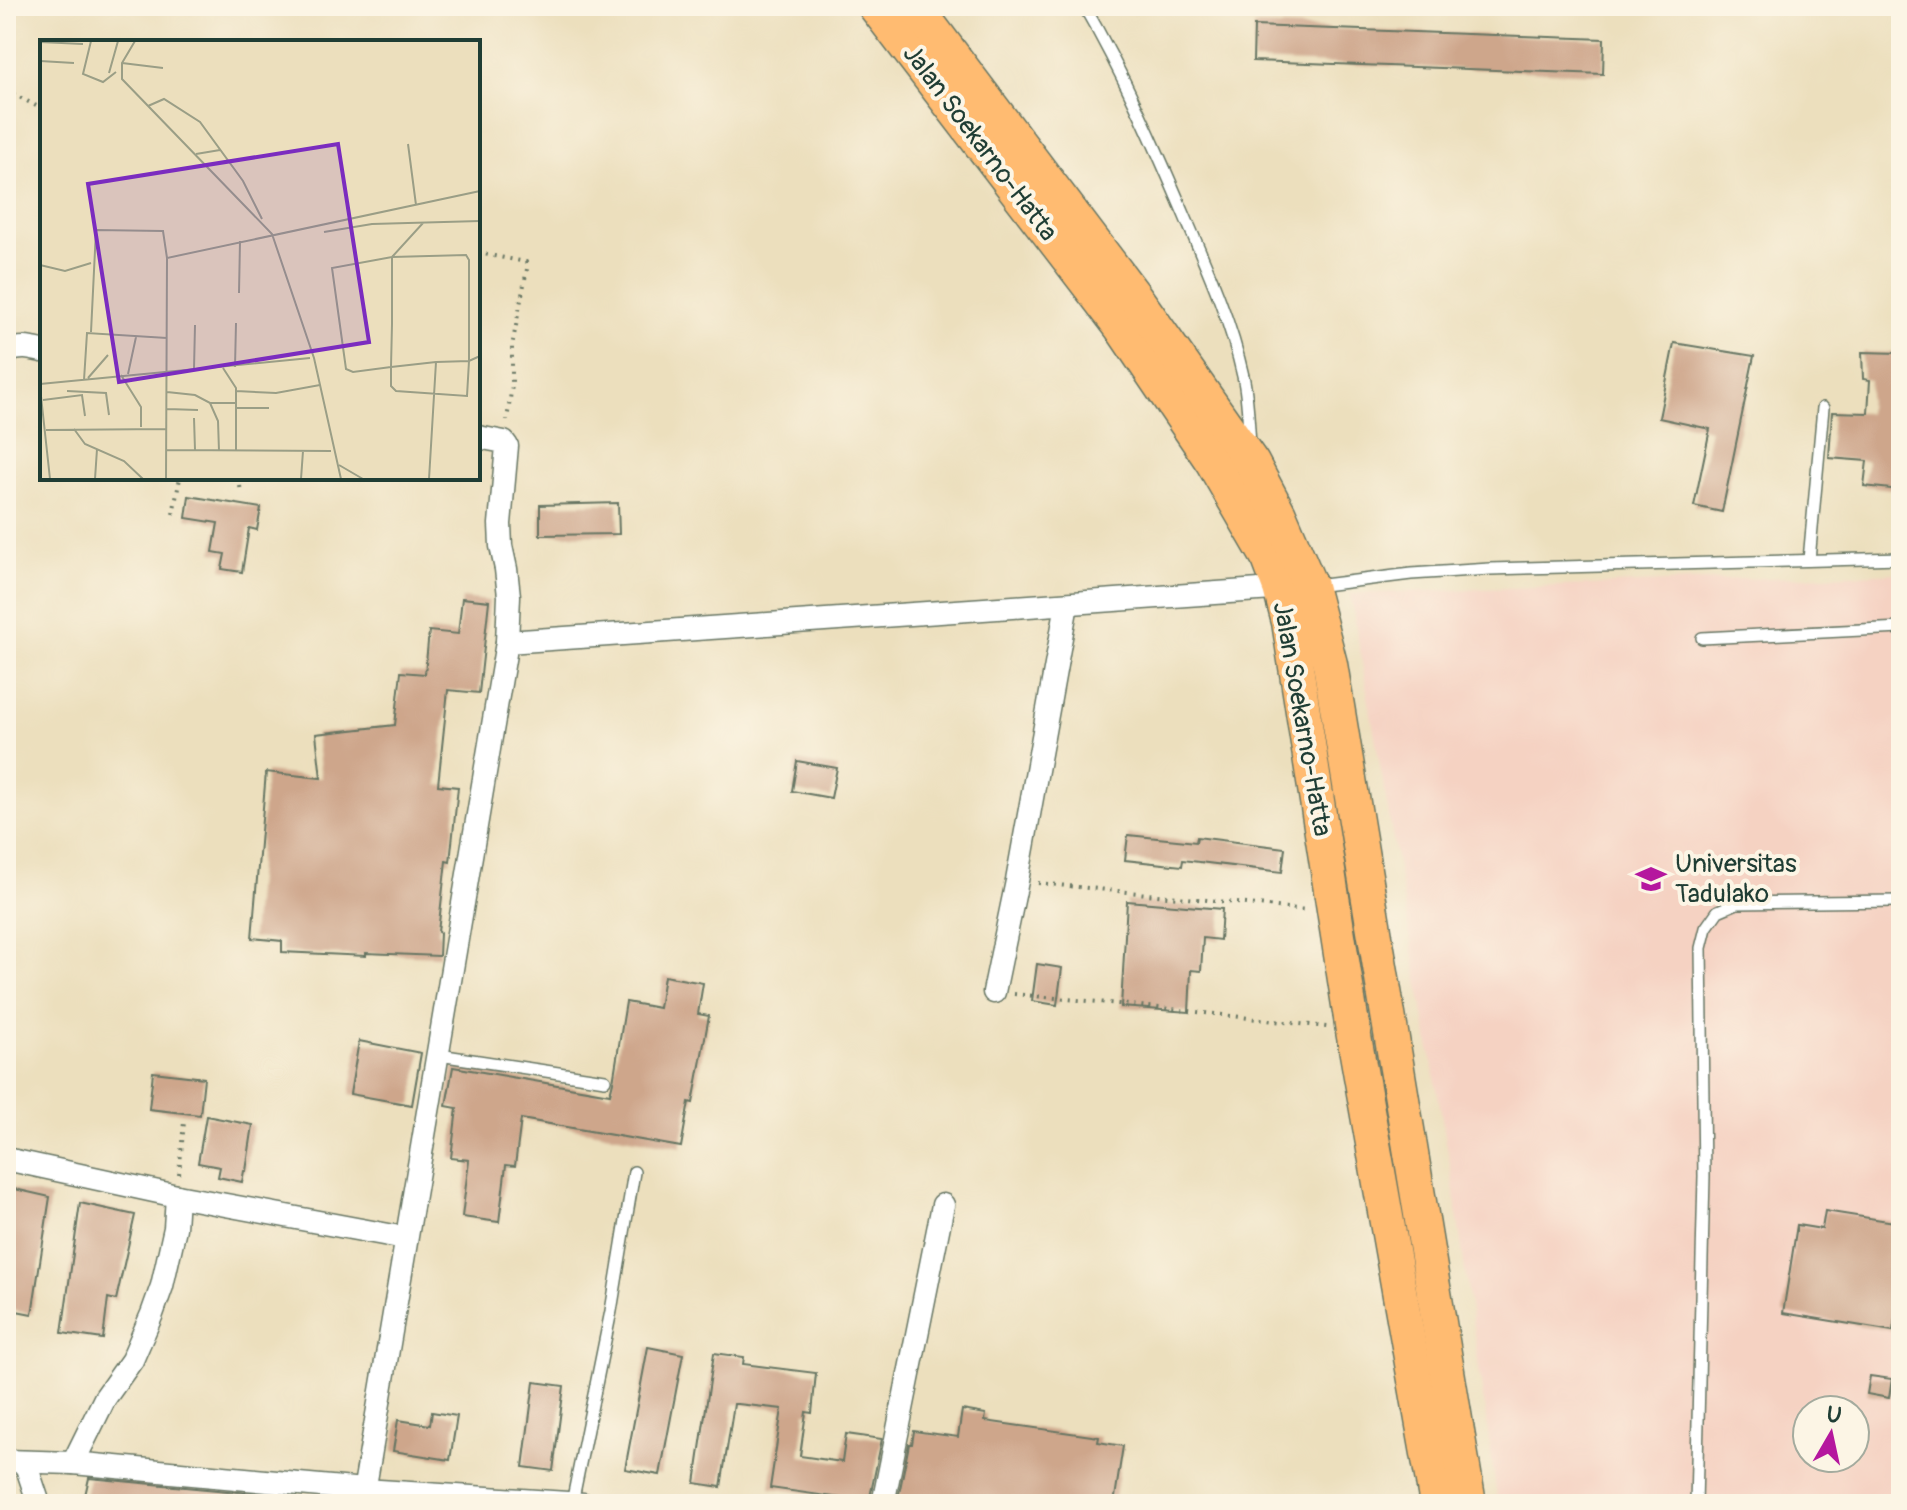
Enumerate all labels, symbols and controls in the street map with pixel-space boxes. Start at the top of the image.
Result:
street label: Jalan Soekarno-Hatta [896,38,1064,248]
inset map [40,40,480,480]
street label: Jalan Soekarno-Hatta [1266,599,1338,839]
place label: Universitas Tadulako [1675,848,1797,910]
school or university icon: Universitas Tadulako [1634,862,1668,896]
north arrow [1791,1394,1871,1474]
text: U [1825,1400,1843,1430]

